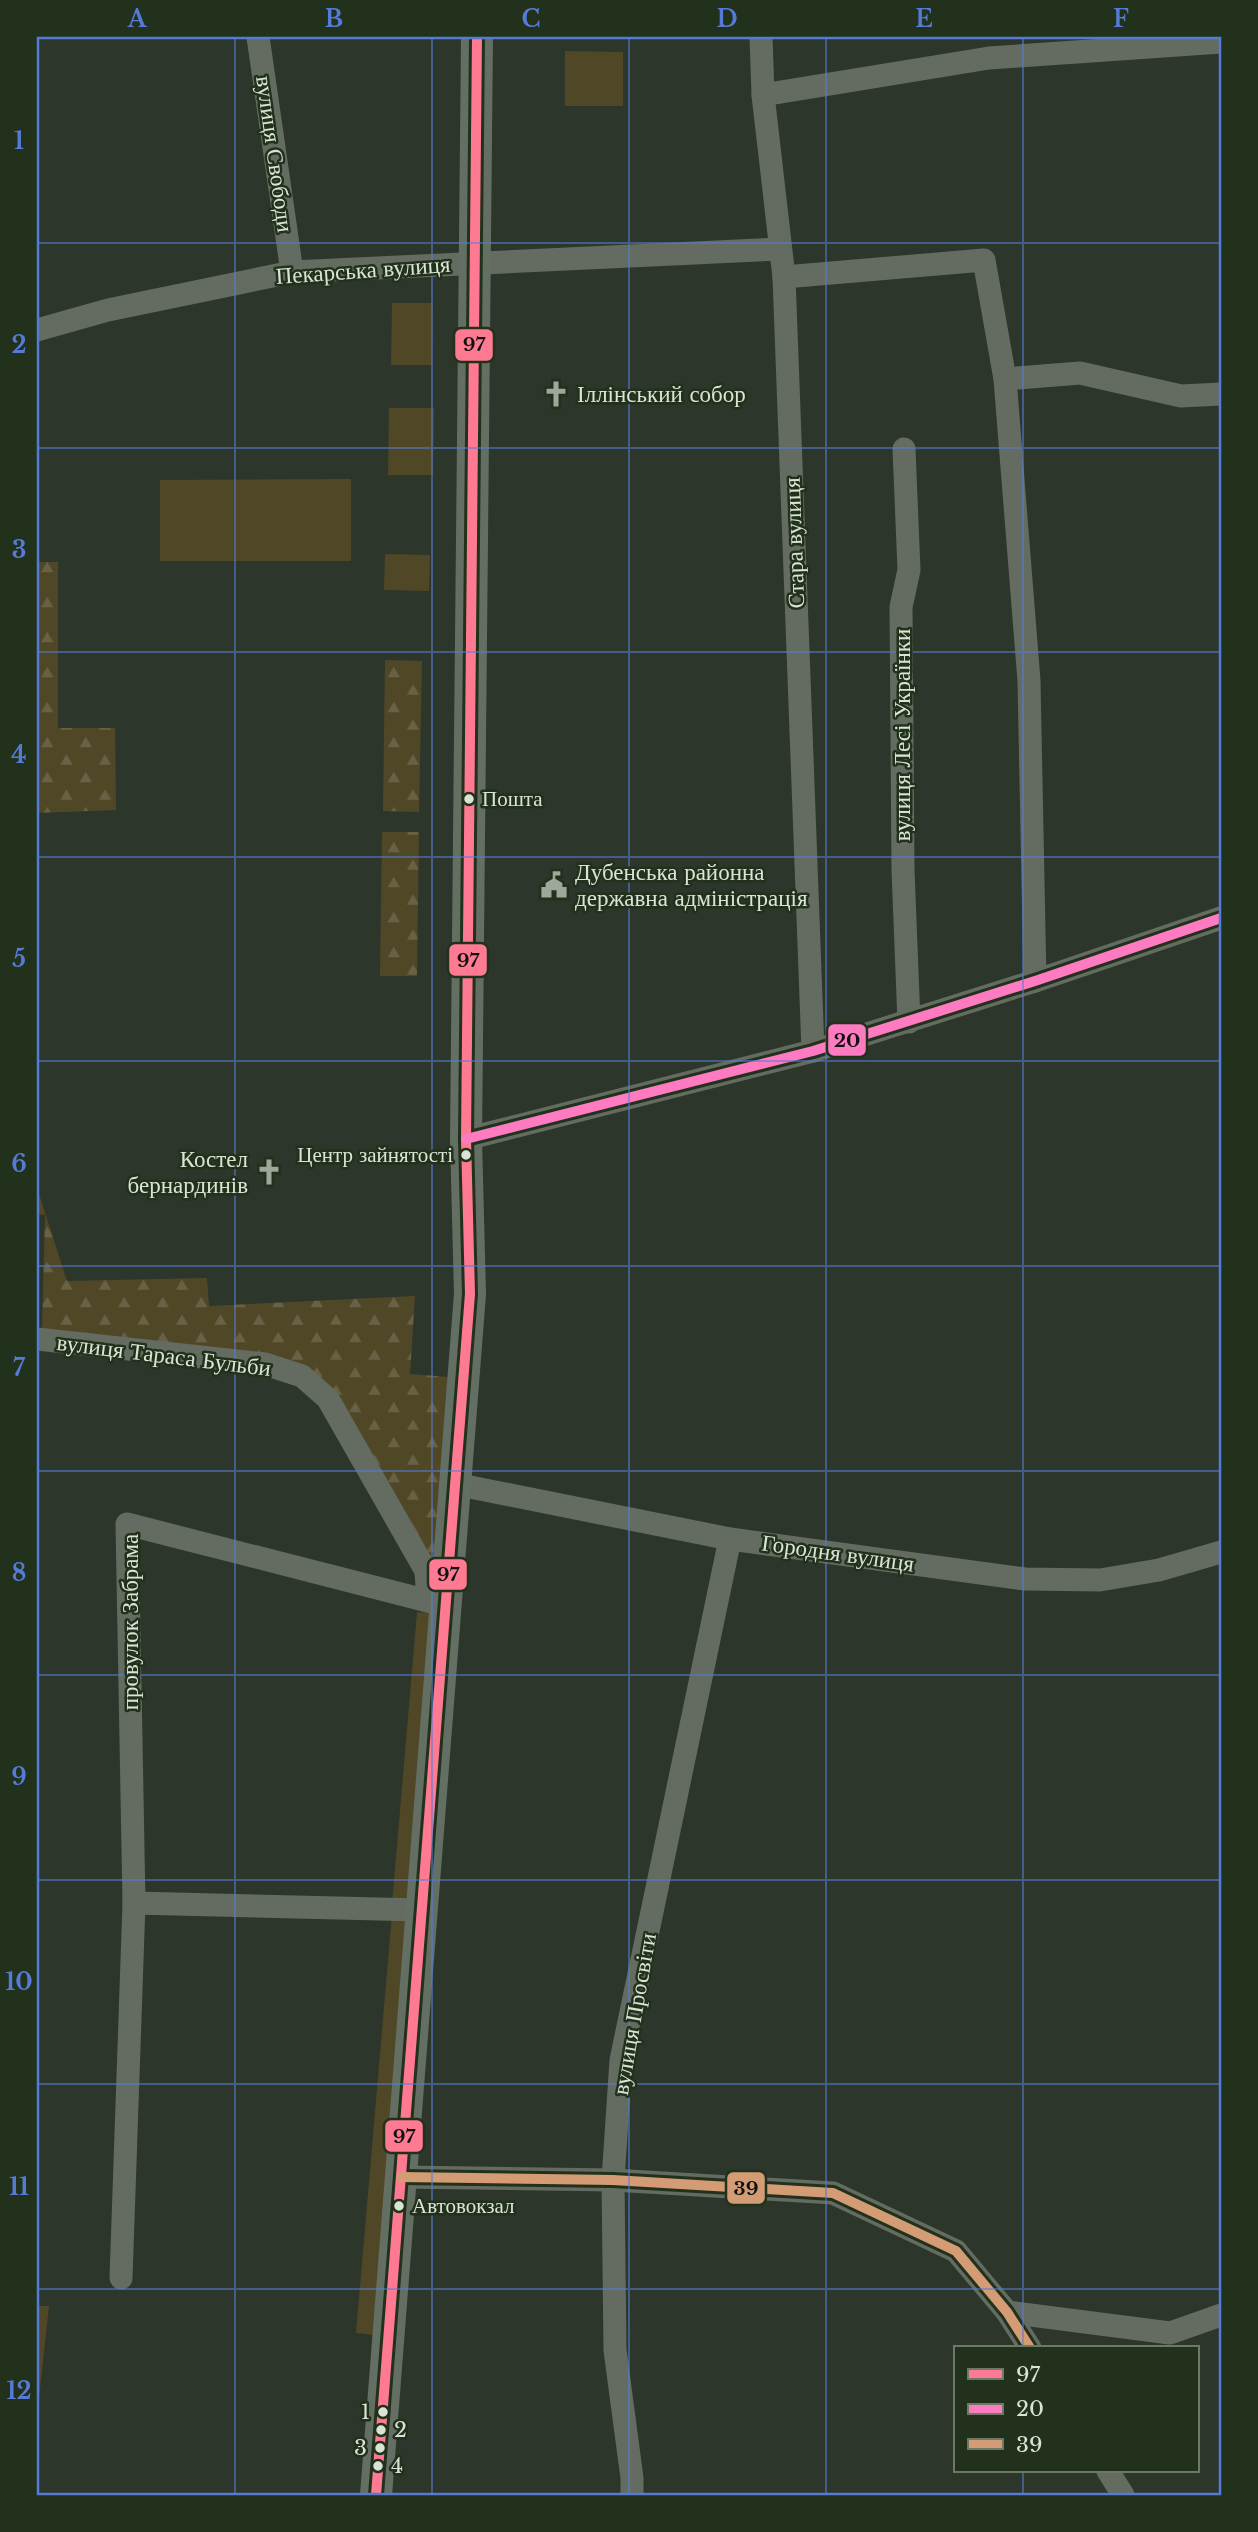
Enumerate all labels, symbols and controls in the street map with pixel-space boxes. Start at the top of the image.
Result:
text: A [127,5,148,33]
text: B [325,5,343,33]
text: C [522,5,540,33]
text: D [716,5,738,33]
text: E [915,5,933,33]
text: F [1113,5,1129,33]
street label: вулиця Свободи [250,74,300,234]
text: 1 [14,127,24,155]
street label: Пекарська вулиця [275,250,452,290]
line badge: 97 [454,328,494,362]
text: 2 [12,331,26,359]
text: 97 [463,333,486,356]
church icon: Іллінський собор [541,379,571,409]
place label: Іллінський собор [577,380,746,408]
street label: Стара вулиця [778,477,810,609]
text: 3 [12,536,26,564]
street label: вулиця Лесі Українки [888,629,916,841]
text: 4 [11,741,27,769]
place label: Пошта [482,786,543,812]
marker: Пошта [462,792,476,806]
place label: Дубенська районна державна адміністрація [575,858,808,912]
public building icon: Дубенська районна державна адміністрація [539,870,569,900]
line badge: 97 [448,943,488,977]
text: 5 [12,945,26,973]
text: 97 [457,949,480,972]
line badge: 20 [827,1023,867,1057]
text: 20 [834,1029,860,1052]
place label: Центр зайнятості [297,1142,453,1168]
place label: Костел бернардинів [128,1145,248,1199]
marker: Центр зайнятості [459,1148,473,1162]
text: 6 [11,1150,27,1178]
church icon: Костел бернардинів [254,1157,284,1187]
street label: вулиця Тараса Бульби [55,1328,273,1382]
text: 7 [13,1354,26,1382]
street label: Городня вулиця [760,1528,916,1578]
street label: провулок Забрама [116,1534,144,1710]
line badge: 97 [428,1558,468,1591]
text: 8 [12,1559,26,1587]
text: 97 [437,1563,460,1586]
text: 9 [11,1763,27,1791]
street label: вулиця Просвіти [606,1931,662,2097]
text: 10 [5,1968,33,1996]
line badge: 97 [384,2119,424,2153]
text: 97 [393,2125,416,2148]
line badge: 39 [726,2171,766,2205]
text: 11 [9,2173,29,2201]
text: 39 [734,2177,758,2200]
place label: Автовокзал [412,2193,514,2219]
marker: Автовокзал [392,2199,406,2213]
legend [954,2346,1198,2472]
text: 97 [1016,2362,1041,2388]
text: 12 [6,2377,32,2405]
text: 20 [1016,2396,1044,2422]
place label: 1 [361,2399,370,2425]
marker: 1 [376,2405,390,2419]
place label: 2 [394,2417,407,2443]
marker: 2 [374,2423,388,2437]
text: 39 [1016,2432,1042,2458]
place label: 3 [354,2435,367,2461]
marker: 3 [373,2441,387,2455]
place label: 4 [391,2453,403,2479]
marker: 4 [371,2459,385,2473]

